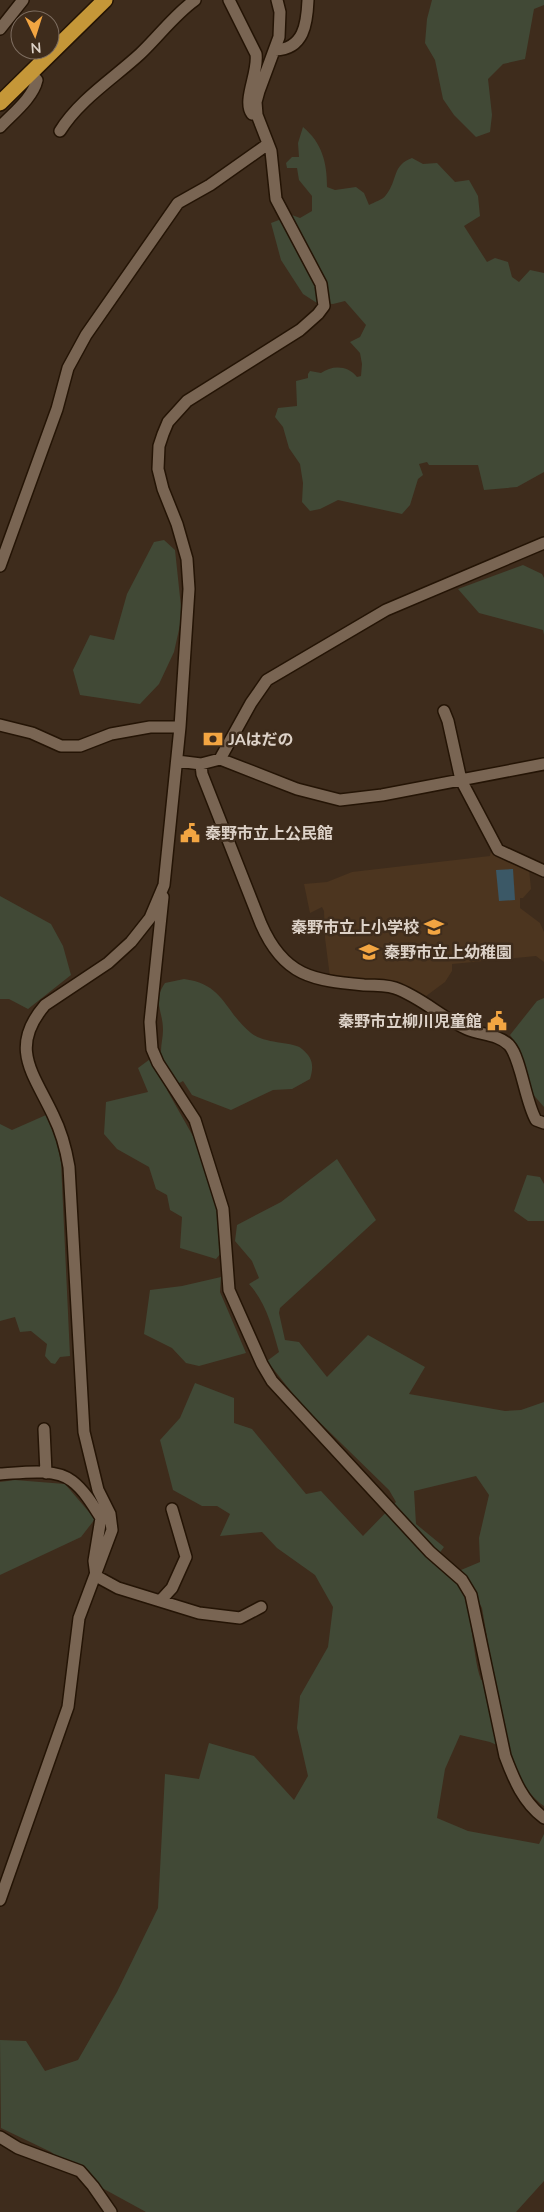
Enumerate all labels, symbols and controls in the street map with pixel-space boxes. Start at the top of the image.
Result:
north arrow [10,10,60,60]
text: N [30,40,42,57]
bank icon: JAはだの [202,728,224,750]
place label: JAはだの [228,729,294,748]
public building icon: 秦野市立上公民館 [179,822,201,844]
place label: 秦野市立上公民館 [205,823,333,842]
school or university icon: 秦野市立上小学校 [423,916,445,938]
place label: 秦野市立上小学校 [291,917,419,936]
school or university icon: 秦野市立上幼稚園 [358,941,380,963]
place label: 秦野市立上幼稚園 [384,942,512,961]
public building icon: 秦野市立柳川児童館 [486,1010,508,1032]
place label: 秦野市立柳川児童館 [338,1011,482,1030]

